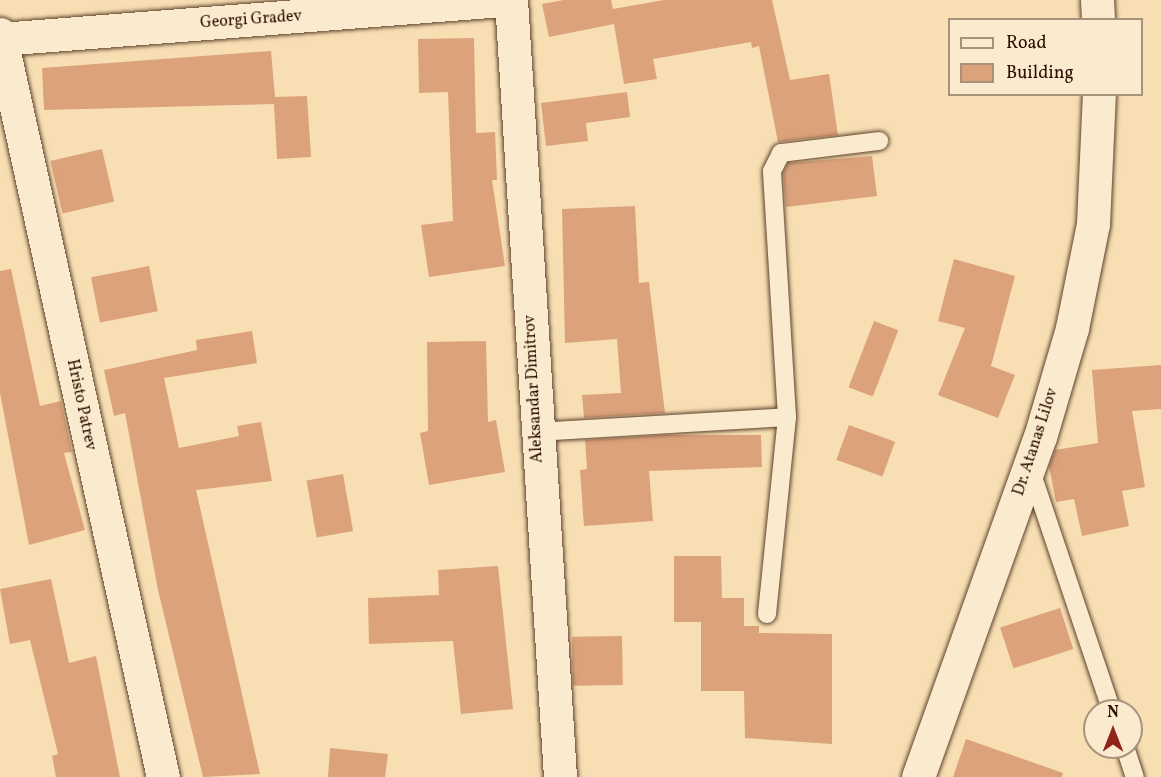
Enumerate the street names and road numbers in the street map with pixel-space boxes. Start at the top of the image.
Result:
street label: Georgi Gradev [199,7,303,33]
street label: Aleksandar Dimitrov [521,314,547,464]
street label: Hristo Patrev [62,358,100,452]
street label: Dr. Atanas Lilov [1010,386,1062,498]

